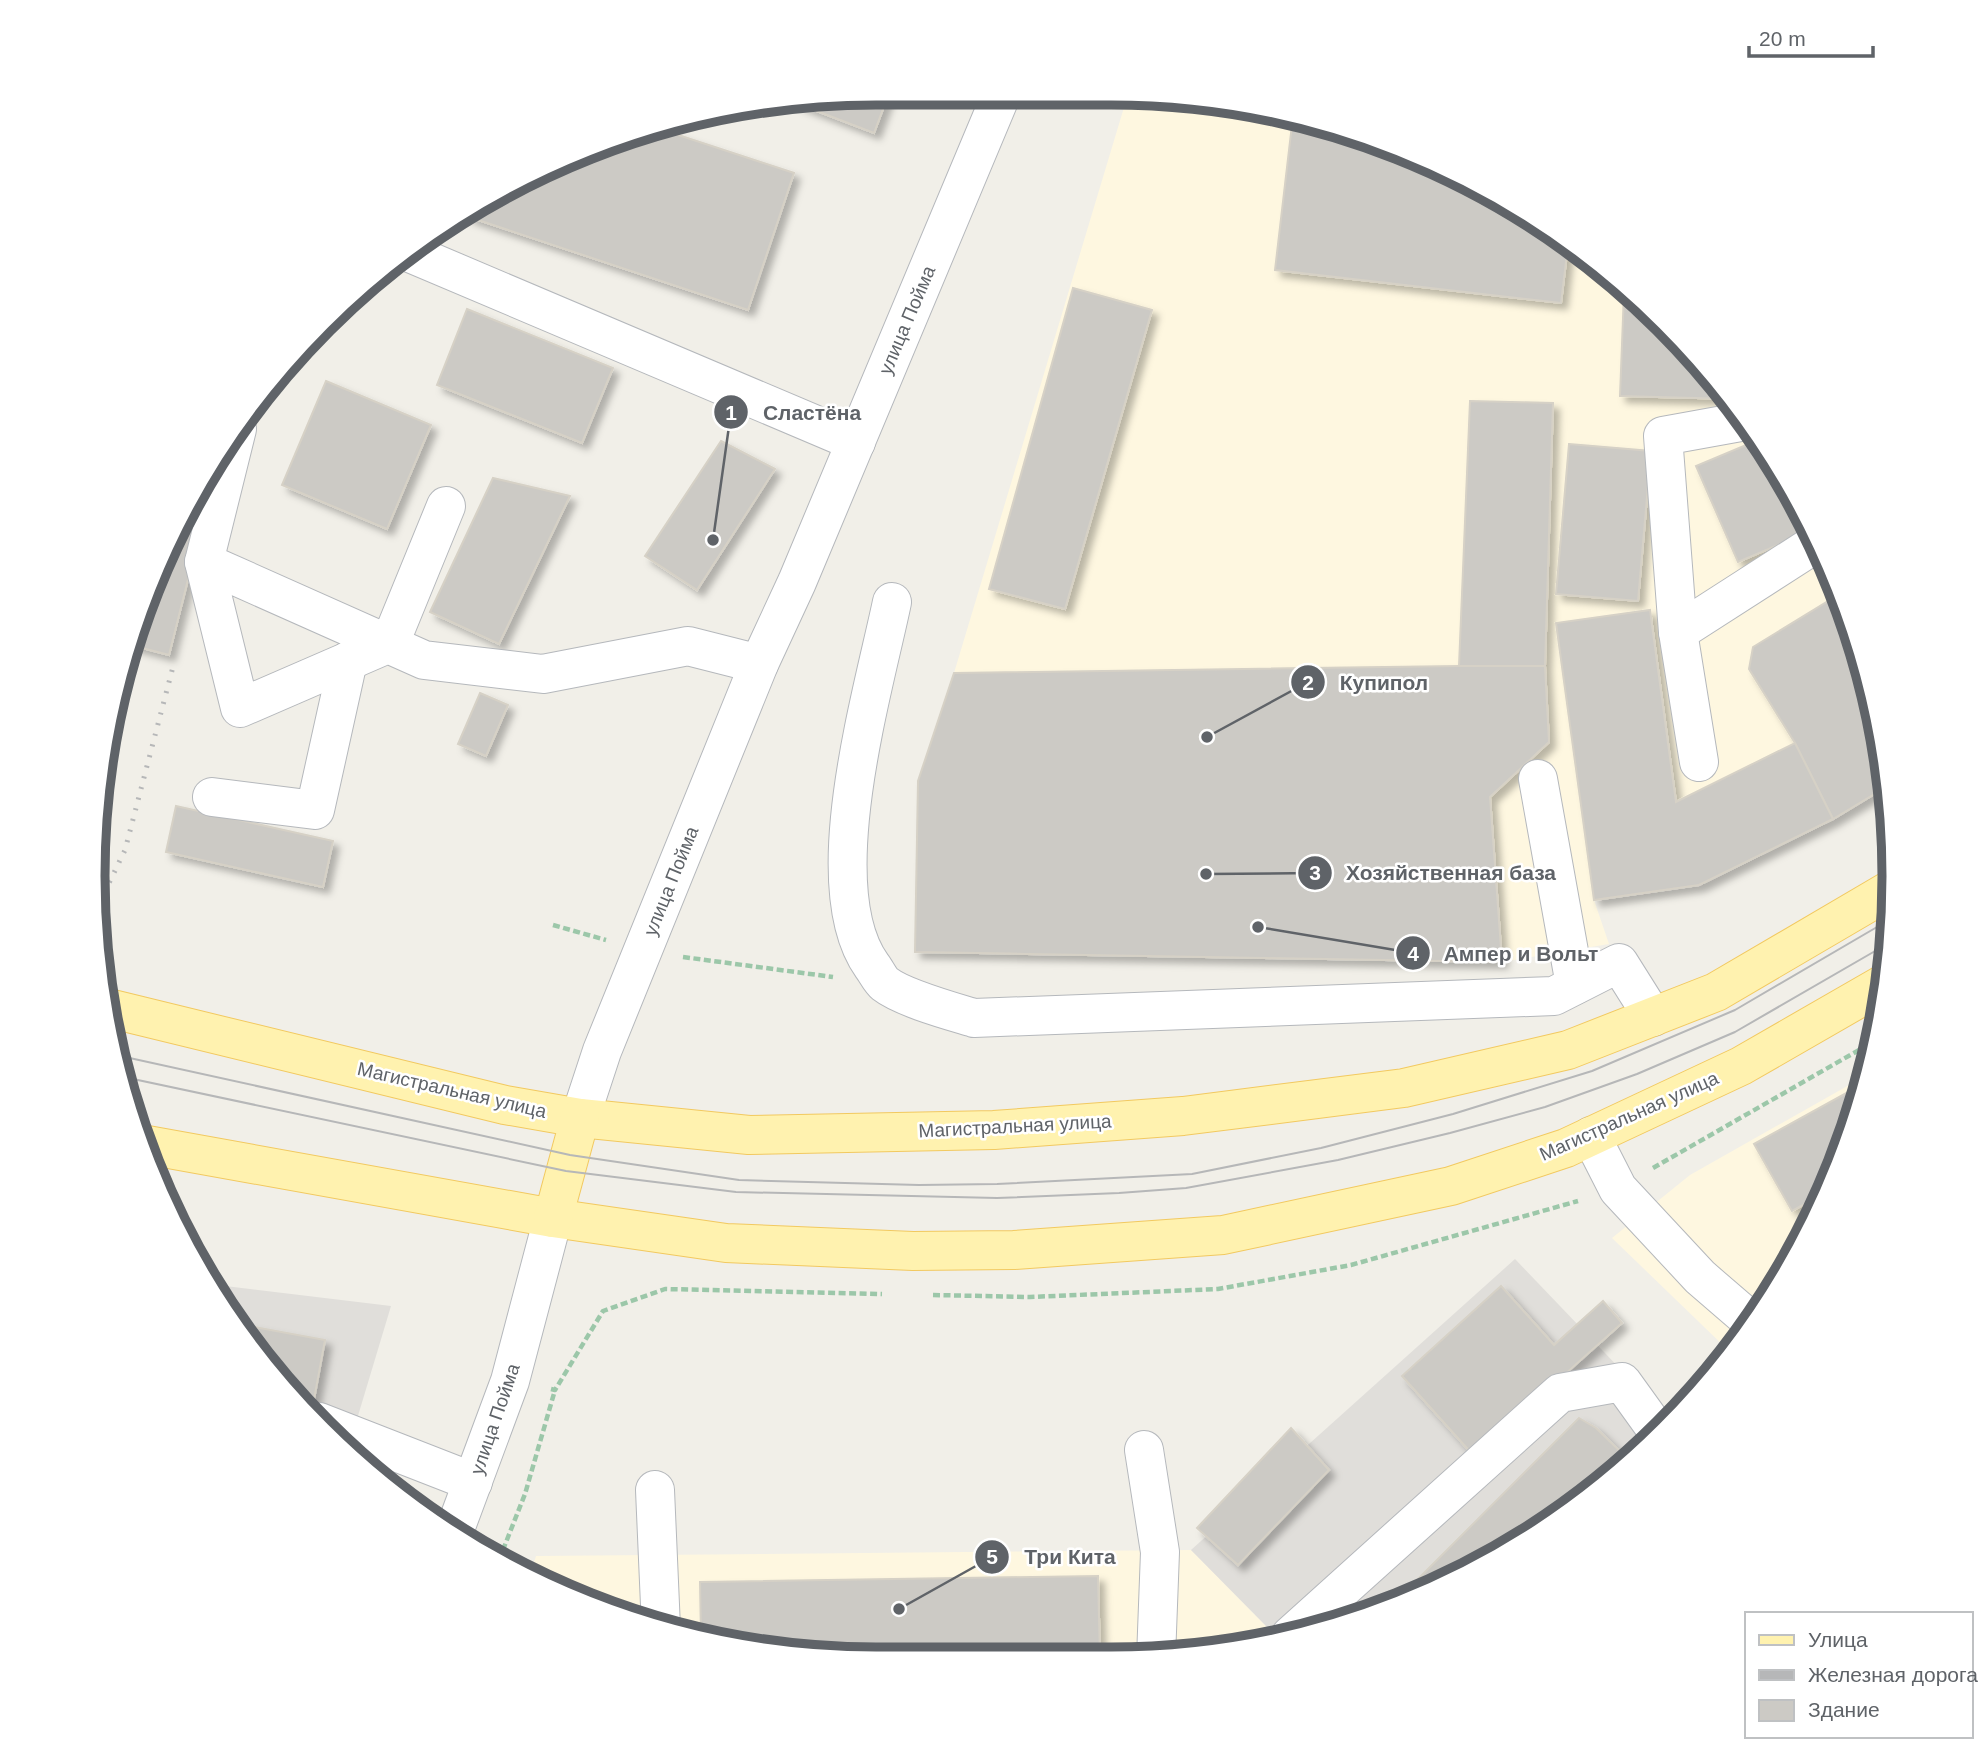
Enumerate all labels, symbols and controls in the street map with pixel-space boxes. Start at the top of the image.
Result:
scale bar [1749,14,1873,58]
text: 20 m [1759,27,1806,50]
street label: улица Пойма [875,262,939,377]
callout: Сластёна [713,391,875,433]
text: 1 [725,401,737,424]
text: Сластёна [763,401,861,424]
callout: Купипол [1291,661,1442,703]
text: 2 [1302,671,1314,694]
text: Купипол [1340,671,1428,694]
street label: улица Пойма [640,823,703,939]
callout: Хозяйственная база [1297,852,1570,894]
text: 3 [1309,861,1321,884]
text: Хозяйственная база [1346,861,1556,884]
callout: Ампер и Вольт [1395,932,1613,974]
text: 4 [1407,942,1419,965]
text: Ампер и Вольт [1444,942,1598,965]
street label: Магистральная улица [355,1058,549,1122]
street label: Магистральная улица [1536,1067,1722,1165]
street label: Магистральная улица [918,1110,1113,1142]
street label: улица Пойма [466,1360,524,1477]
callout: Три Кита [975,1536,1129,1578]
text: 5 [986,1545,998,1568]
text: Три Кита [1024,1545,1116,1568]
legend [1745,1612,1973,1738]
text: Улица [1808,1628,1868,1651]
text: Железная дорога [1808,1663,1978,1686]
text: Здание [1808,1698,1880,1721]

